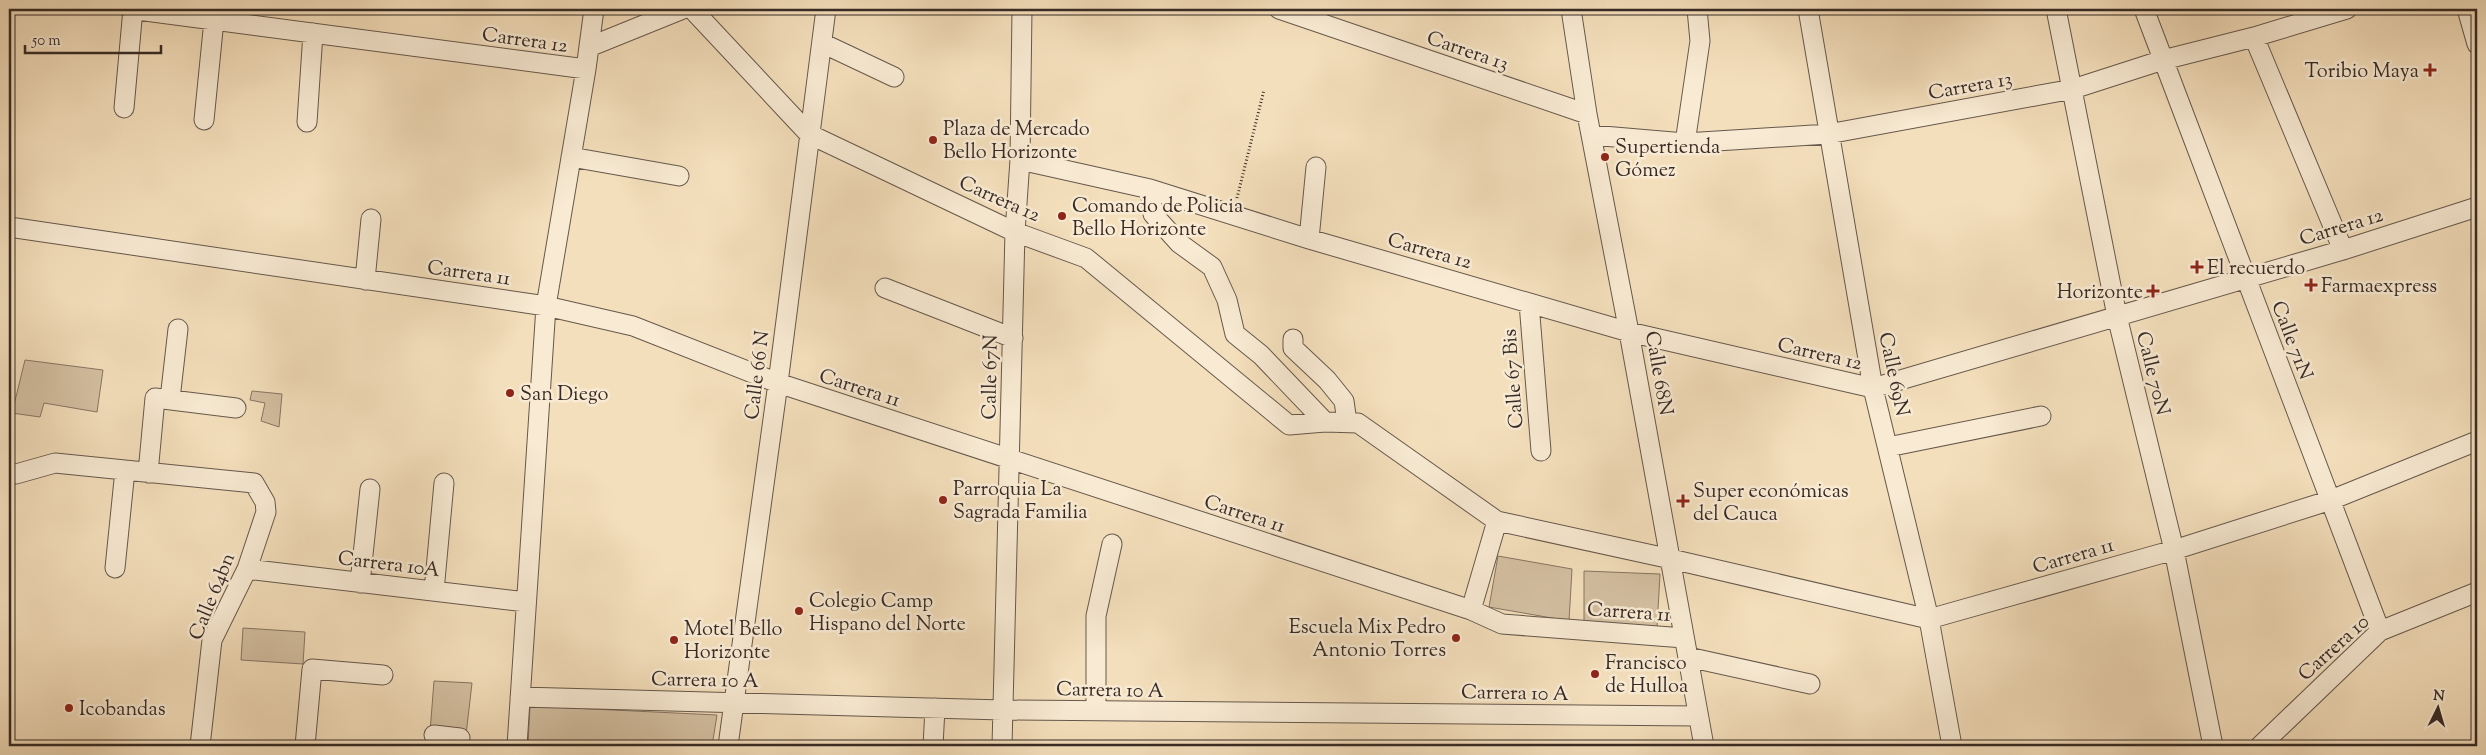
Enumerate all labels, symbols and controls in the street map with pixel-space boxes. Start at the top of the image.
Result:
street label: Carrera 12 [480,21,569,62]
scale bar [25,22,161,54]
street label: Carrera 13 [1422,25,1512,80]
text: 50 m [31,31,61,52]
place label: Toribio Maya [2305,58,2419,87]
marker: Toribio Maya [2423,63,2437,77]
street label: Carrera 13 [1926,66,2015,109]
place label: Plaza de Mercado Bello Horizonte [943,116,1090,168]
marker: Plaza de Mercado Bello Horizonte [927,134,939,146]
place label: Supertienda Gómez [1615,134,1720,186]
marker: Supertienda Gómez [1599,151,1611,163]
street label: Carrera 12 [954,169,1044,231]
place label: Comando de Policia Bello Horizonte [1072,193,1243,245]
street label: Carrera 12 [2296,202,2387,255]
marker: Comando de Policia Bello Horizonte [1056,210,1068,222]
street label: Carrera 12 [1384,227,1475,278]
street label: Carrera 11 [425,254,512,295]
place label: El recuerdo [2207,255,2305,284]
marker: El recuerdo [2191,261,2203,273]
place label: Farmaexpress [2321,273,2437,302]
place label: Horizonte [2057,279,2143,308]
marker: Farmaexpress [2305,279,2317,291]
marker: Horizonte [2147,285,2159,297]
street label: Calle 71N [2262,297,2319,385]
street label: Calle 67 Bis [1497,328,1532,430]
street label: Calle 66 N [739,329,778,422]
street label: Calle 68N [1636,329,1679,418]
street label: Calle 70N [2127,329,2176,419]
street label: Calle 69N [1870,330,1916,419]
street label: Carrera 12 [1774,332,1865,379]
street label: Calle 67N [976,334,1007,420]
street label: Carrera 11 [815,363,904,416]
place label: San Diego [520,381,609,410]
marker: San Diego [504,387,516,399]
place label: Parroquia La Sagrada Familia [953,476,1088,528]
place label: Super económicas del Cauca [1693,478,1849,530]
street label: Carrera 11 [1200,489,1289,542]
marker: Parroquia La Sagrada Familia [937,494,949,506]
marker: Super económicas del Cauca [1677,495,1689,507]
street label: Carrera 11 [2029,532,2118,583]
street label: Carrera 10A [336,545,441,586]
street label: Calle 64bn [183,549,244,645]
place label: Colegio Camp Hispano del Norte [809,588,966,640]
street label: Carrera 11 [1586,596,1672,631]
marker: Colegio Camp Hispano del Norte [793,605,805,617]
street label: Carrera 10 [2293,609,2377,689]
place label: Escuela Mix Pedro Antonio Torres [1289,614,1446,666]
place label: Motel Bello Horizonte [684,616,783,668]
marker: Escuela Mix Pedro Antonio Torres [1450,632,1462,644]
marker: Motel Bello Horizonte [668,634,680,646]
place label: Francisco de Hulloa [1605,650,1688,702]
street label: Carrera 10 A [651,666,759,697]
marker: Francisco de Hulloa [1589,668,1601,680]
street label: Carrera 10 A [1056,676,1164,707]
street label: Carrera 10 A [1461,679,1569,710]
north arrow [2414,682,2464,732]
text: N [2433,687,2445,707]
place label: Icobandas [79,696,166,725]
marker: Icobandas [63,702,75,714]

